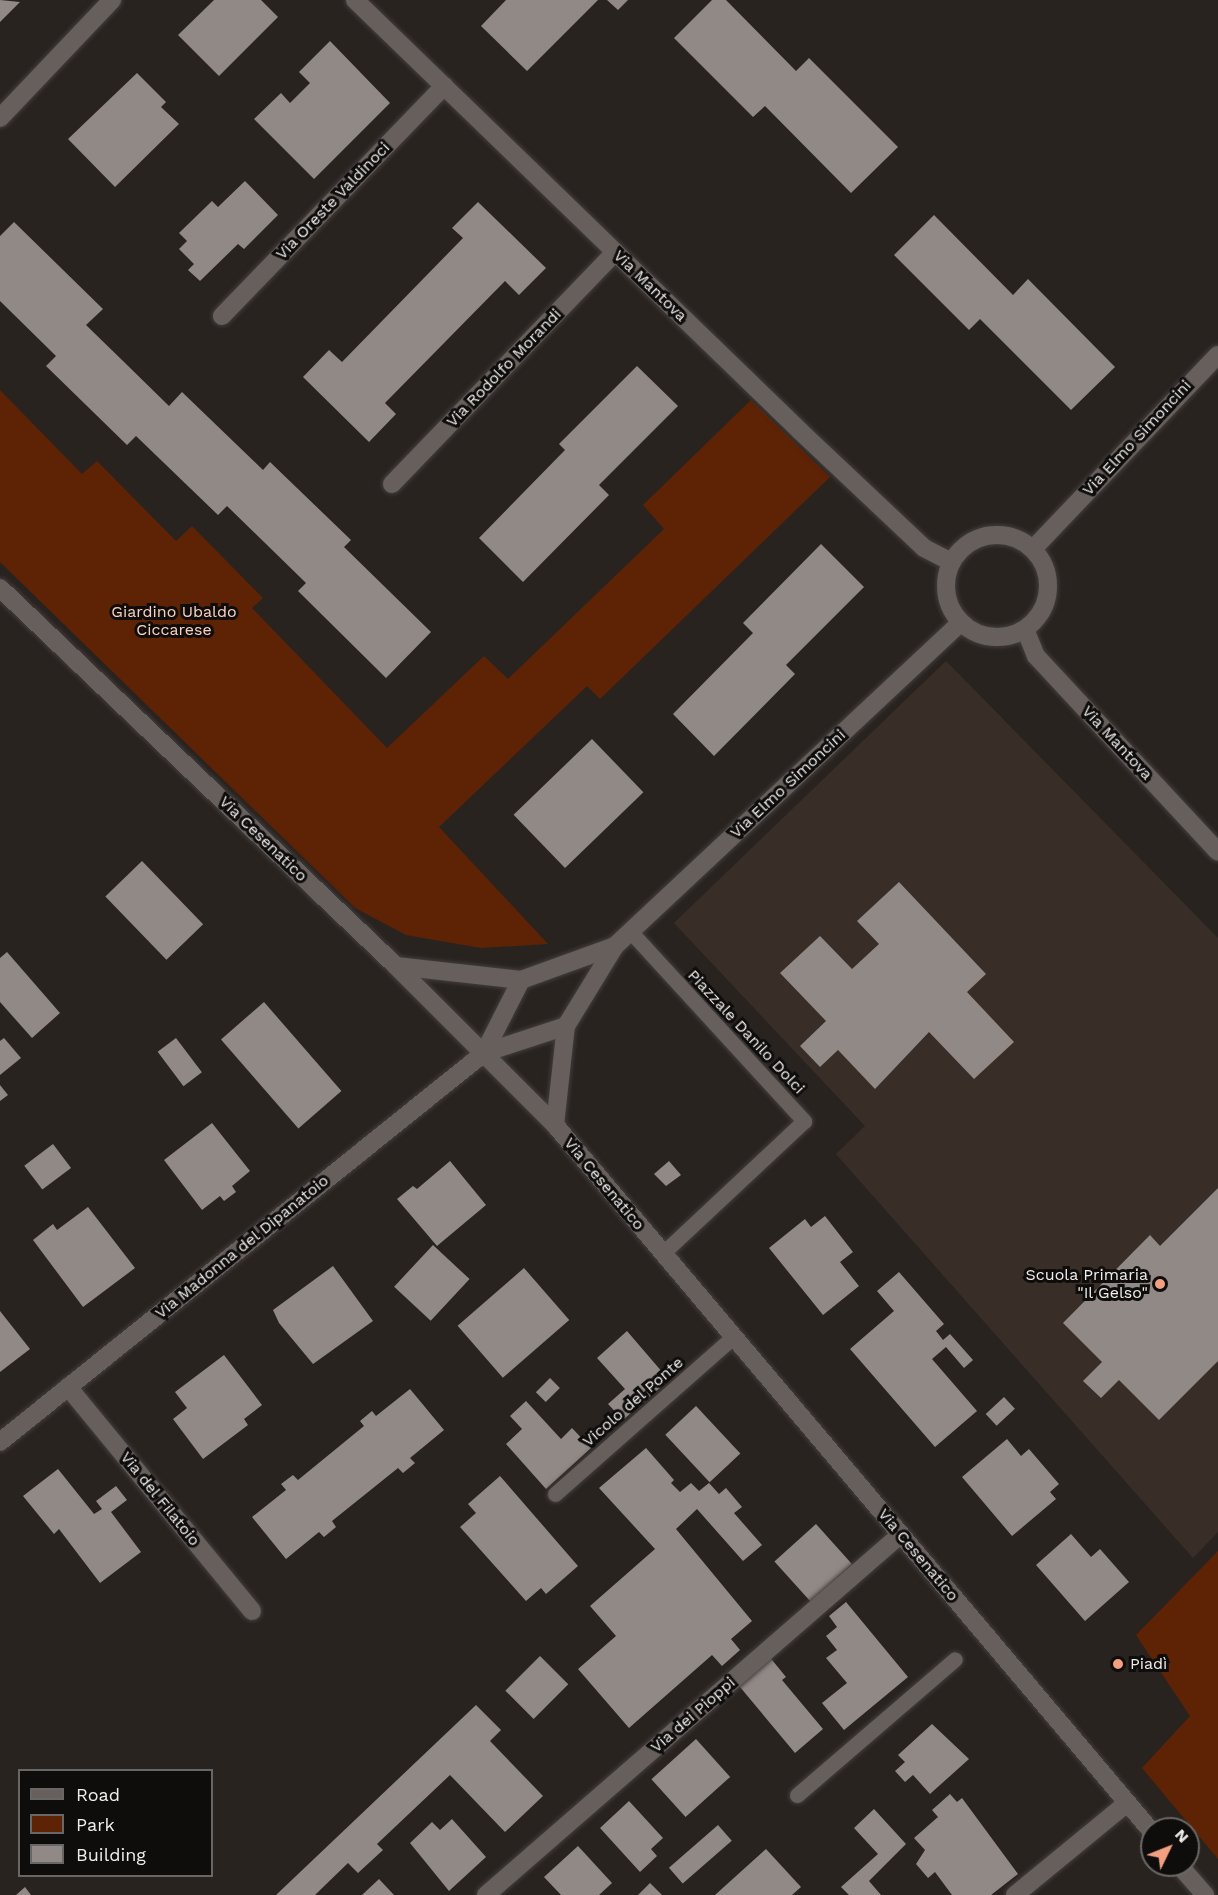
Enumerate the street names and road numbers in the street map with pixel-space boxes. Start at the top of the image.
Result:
street label: Via Oreste Valdinoci [272,138,394,264]
street label: Via Mantova [609,246,691,326]
street label: Via Rodolfo Morandi [442,305,566,431]
street label: Via Elmo Simoncini [1078,376,1196,500]
street label: Via Mantova [1078,702,1156,784]
street label: Via Elmo Simoncini [726,725,850,843]
street label: Via Cesenatico [215,792,311,886]
street label: Piazzale Danilo Dolci [683,966,809,1098]
street label: Via Cesenatico [560,1134,648,1234]
street label: Via Madonna del Dipanatoio [151,1171,333,1323]
street label: Vicolo del Ponte [579,1353,687,1451]
street label: Via del Filatoio [116,1448,204,1550]
street label: Via Cesenatico [874,1505,962,1605]
street label: Via dei Pioppi [647,1673,739,1757]

